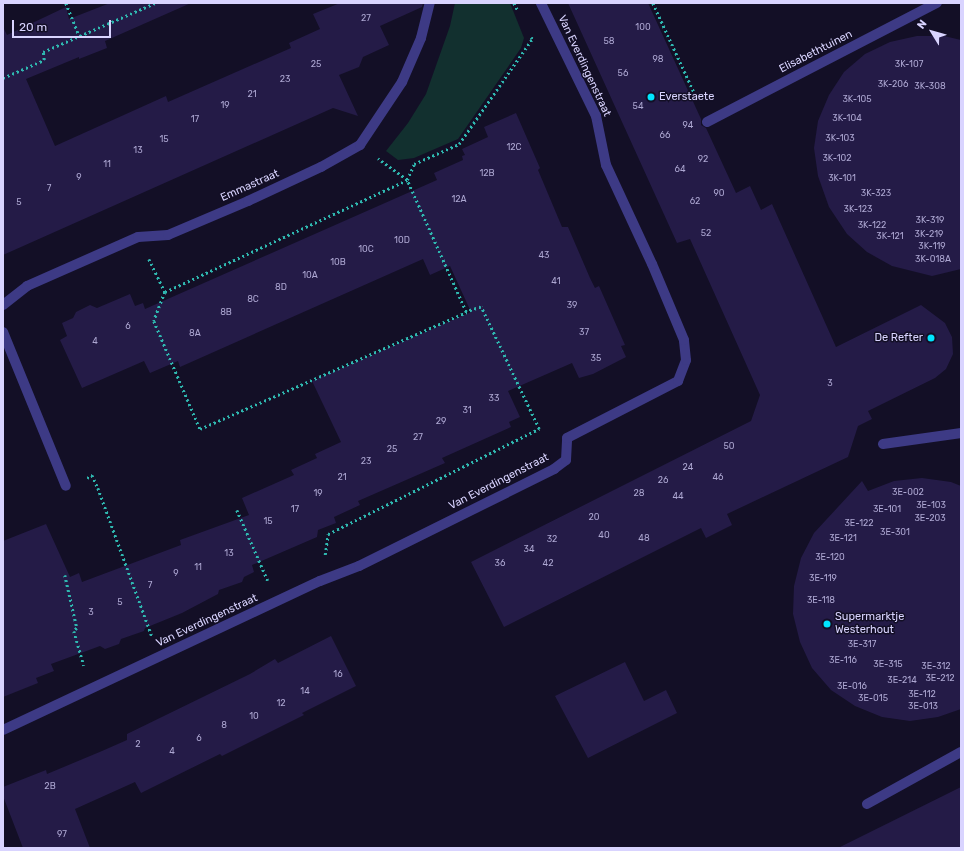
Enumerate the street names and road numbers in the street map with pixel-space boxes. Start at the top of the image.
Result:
street label: Van Everdingenstraat [555,13,613,119]
street label: Elisabethtuinen [777,28,855,76]
street label: Emmastraat [219,167,281,205]
street label: Van Everdingenstraat [447,451,551,513]
street label: Van Everdingenstraat [154,592,260,650]

